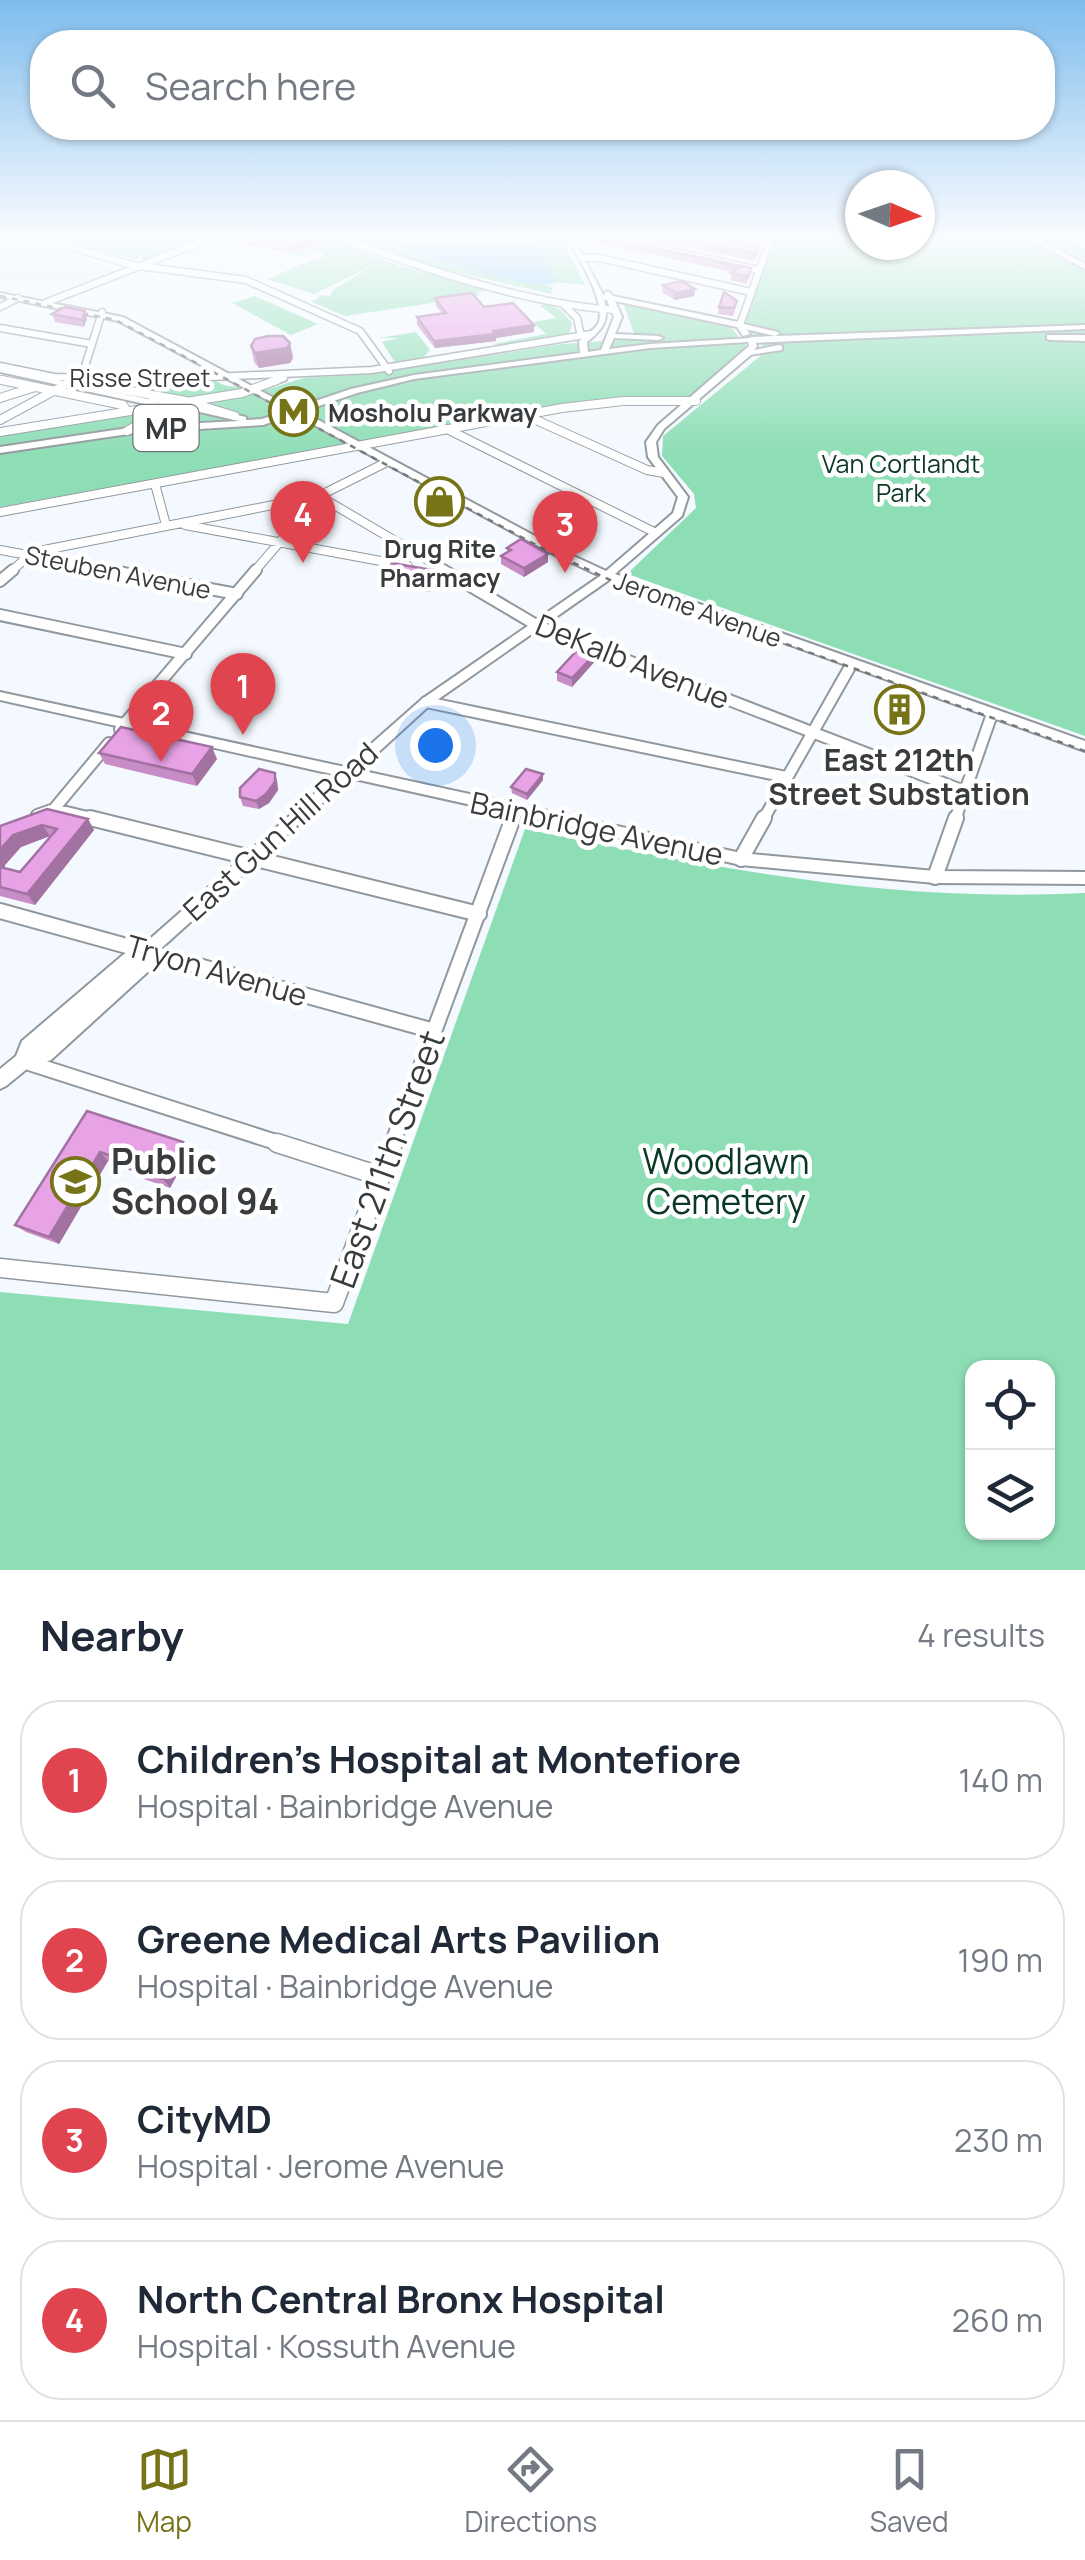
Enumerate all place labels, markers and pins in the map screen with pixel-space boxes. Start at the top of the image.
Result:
metro station icon: Mosholu Parkway [267,386,319,438]
place label: Mosholu Parkway [328,395,537,430]
shop icon: Drug Rite Pharmacy [414,476,466,528]
pin: 4 [270,480,336,563]
pin: 3 [532,490,598,573]
place label: Drug Rite Pharmacy [380,531,500,595]
pin: 1 [210,652,276,735]
pin: 2 [128,680,194,762]
building icon: East 212th Street Substation [873,684,925,736]
place label: East 212th Street Substation [768,739,1030,814]
place label: Public School 94 [111,1137,279,1225]
school or university icon: Public School 94 [50,1155,102,1207]

